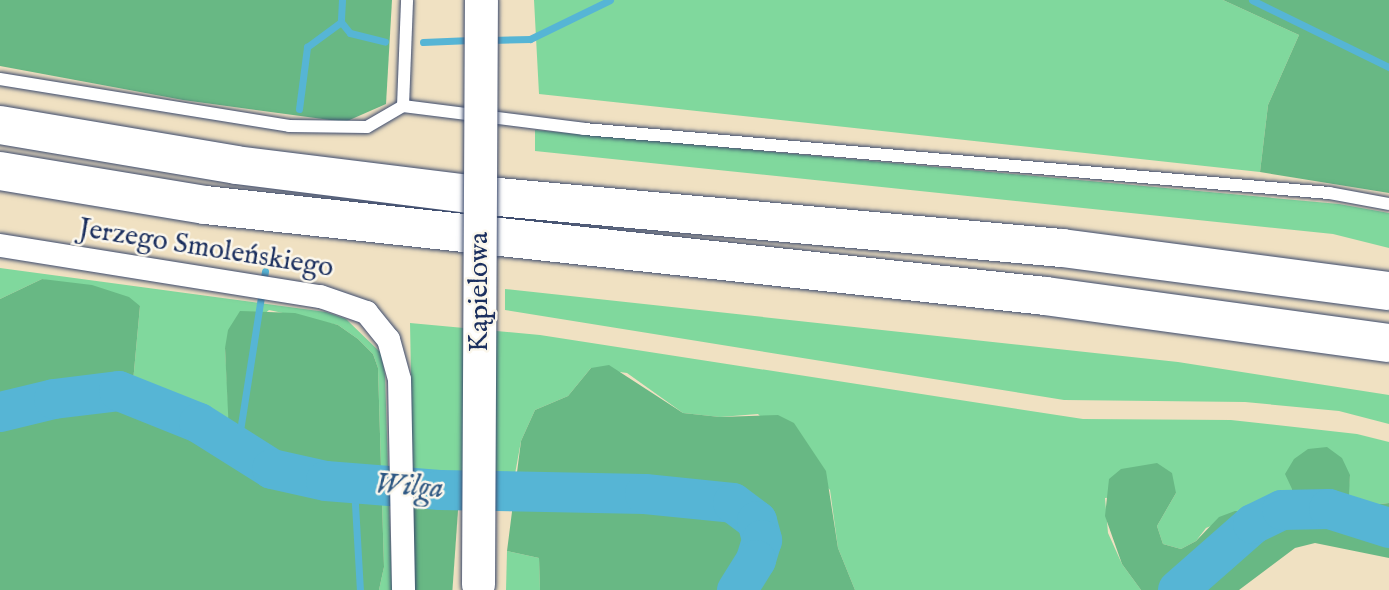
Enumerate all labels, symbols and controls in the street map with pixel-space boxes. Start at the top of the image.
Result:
street label: Jerzego Smoleńskiego [76,212,336,286]
street label: Kąpielowa [463,232,497,352]
water label: Wilga [373,467,445,507]

